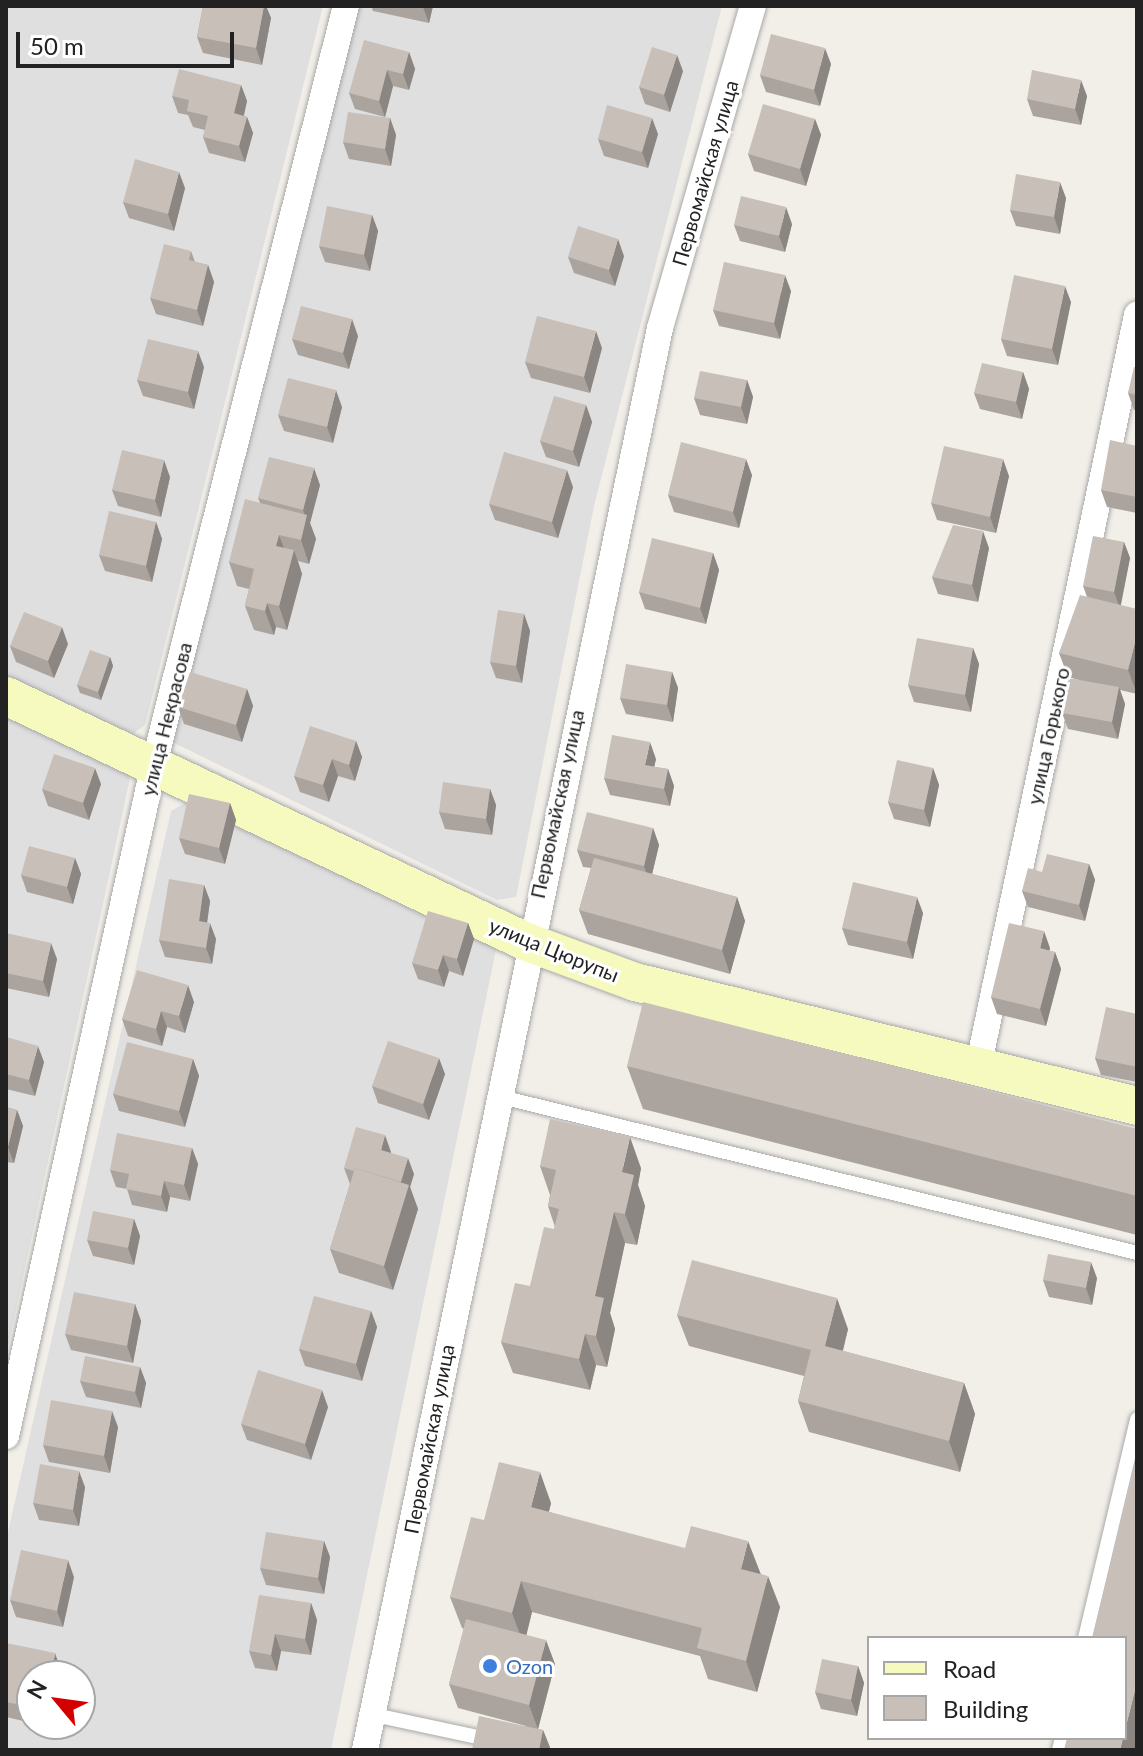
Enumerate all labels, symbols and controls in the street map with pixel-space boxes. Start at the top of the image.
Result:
scale bar [20,16,238,66]
text: 50 m [30,31,84,60]
street label: Первомайская улица [667,77,743,269]
street label: улица Некрасова [135,640,197,798]
street label: улица Горького [1022,665,1074,807]
street label: Первомайская улица [525,707,589,901]
street label: улица Цюрупы [486,913,622,987]
street label: Первомайская улица [399,1342,459,1536]
legend [867,1636,1127,1740]
place label: Ozon [506,1654,553,1678]
text: Road [943,1654,996,1683]
marker: Ozon [481,1657,499,1675]
north arrow [16,1660,96,1740]
text: N [20,1675,52,1703]
text: Building [943,1694,1028,1723]

